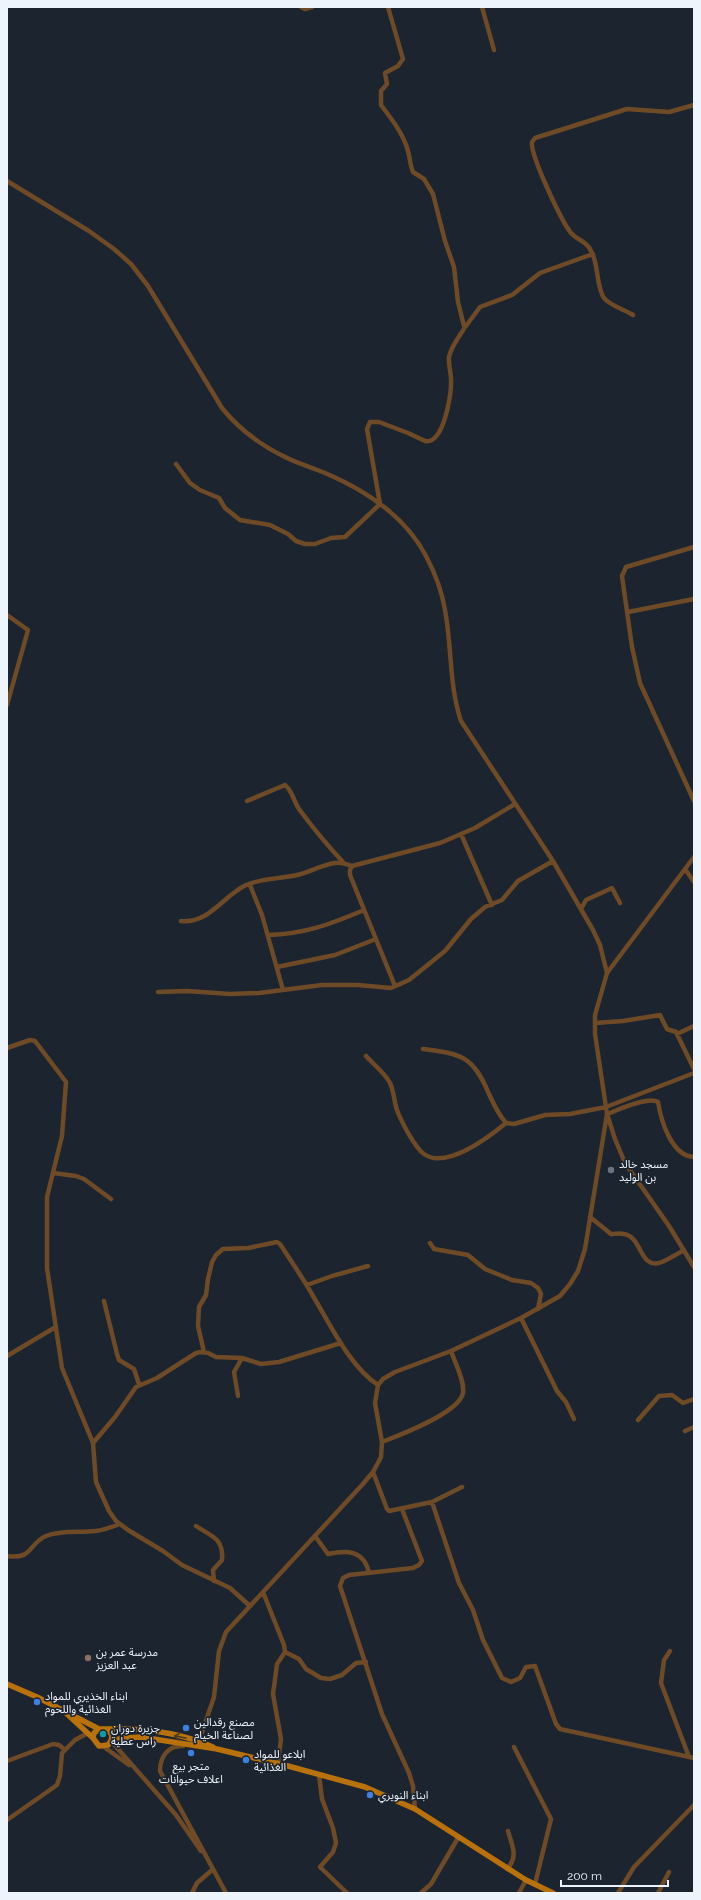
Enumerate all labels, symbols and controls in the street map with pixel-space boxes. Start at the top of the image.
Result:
place label: مسجد خالد بن الوليد [619,1158,668,1184]
marker: مسجد خالد بن الوليد [606,1165,616,1175]
place label: مدرسة عمر بن عبد العزيز [95,1646,158,1672]
marker: مدرسة عمر بن عبد العزيز [83,1653,93,1663]
place label: ابناء الخذيري للمواد الغذائية واللحوم [45,1690,128,1717]
marker: ابناء الخذيري للمواد الغذائية واللحوم [32,1697,42,1707]
place label: مصنع رقدالين لصناعة الخيام [194,1716,255,1743]
place label: جزيرة دوران راس عطية [111,1722,161,1748]
marker: مصنع رقدالين لصناعة الخيام [181,1723,191,1733]
marker: جزيرة دوران راس عطية [98,1729,108,1739]
one-way arrow [174,1733,187,1741]
marker: متجر بيع اعلاف حيوانات [186,1748,196,1758]
place label: ابلاعو للمواد الغذائية [254,1748,305,1774]
marker: ابلاعو للمواد الغذائية [241,1755,251,1765]
place label: متجر بيع اعلاف حيوانات [159,1760,223,1786]
place label: ابناء النويري [378,1789,428,1804]
marker: ابناء النويري [365,1790,375,1800]
scale bar [561,1862,668,1888]
text: 200 m [567,1869,602,1883]

